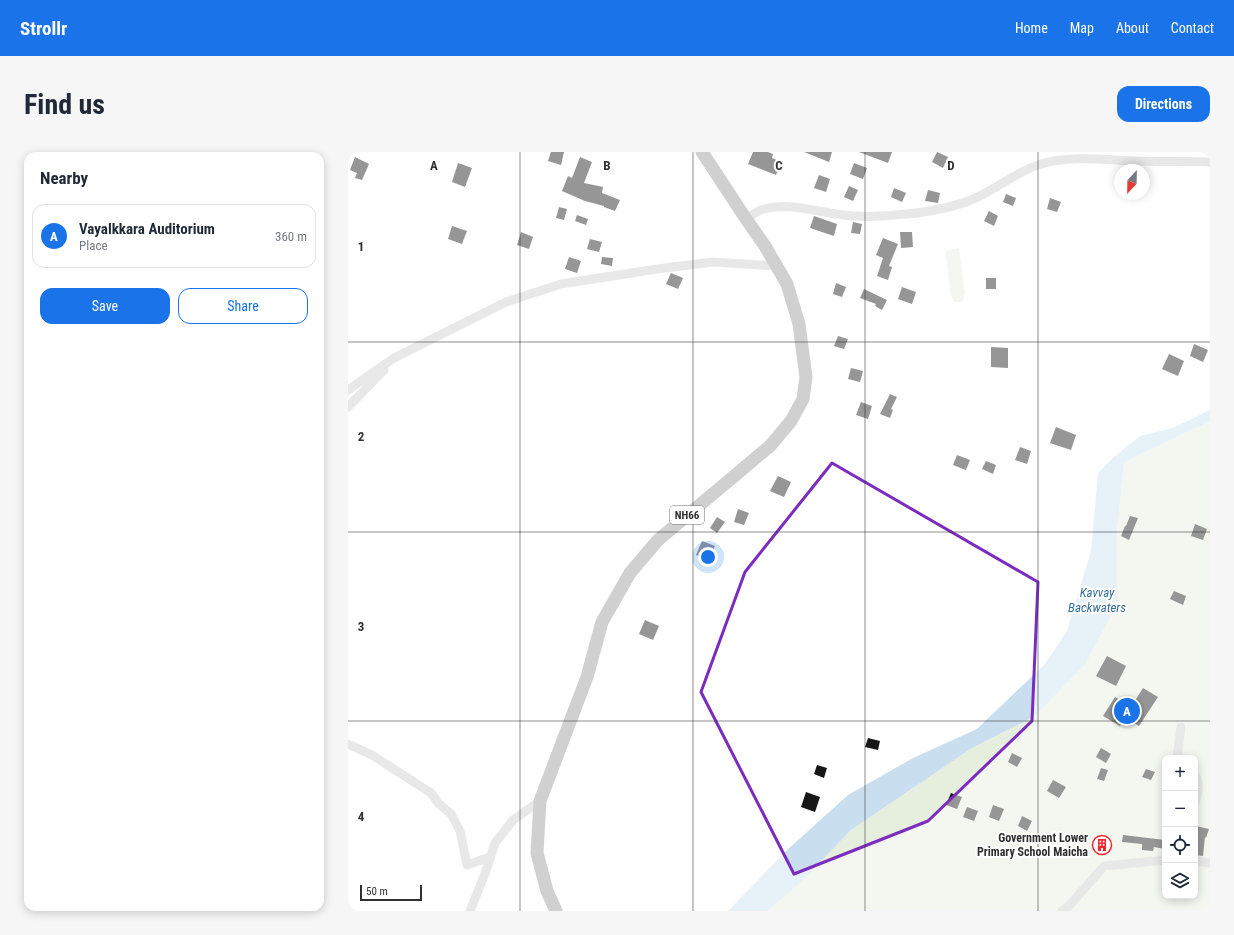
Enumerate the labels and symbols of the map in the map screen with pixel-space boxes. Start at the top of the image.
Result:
text: A [430,158,438,173]
text: B [603,158,611,173]
text: C [775,158,783,173]
text: D [947,158,955,173]
north arrow [1114,164,1150,200]
text: 1 [358,239,364,254]
text: 2 [358,429,365,444]
road number: NH66 [670,506,704,524]
your location [698,547,718,567]
water label: Kavvay Backwaters [1068,585,1126,615]
text: 3 [358,619,364,634]
pin: A [1114,696,1140,726]
text: 4 [358,809,365,824]
place label: Government Lower Primary School Maicha [977,831,1088,859]
building icon: Government Lower Primary School Maicha [1091,834,1113,856]
scale bar [360,883,422,902]

